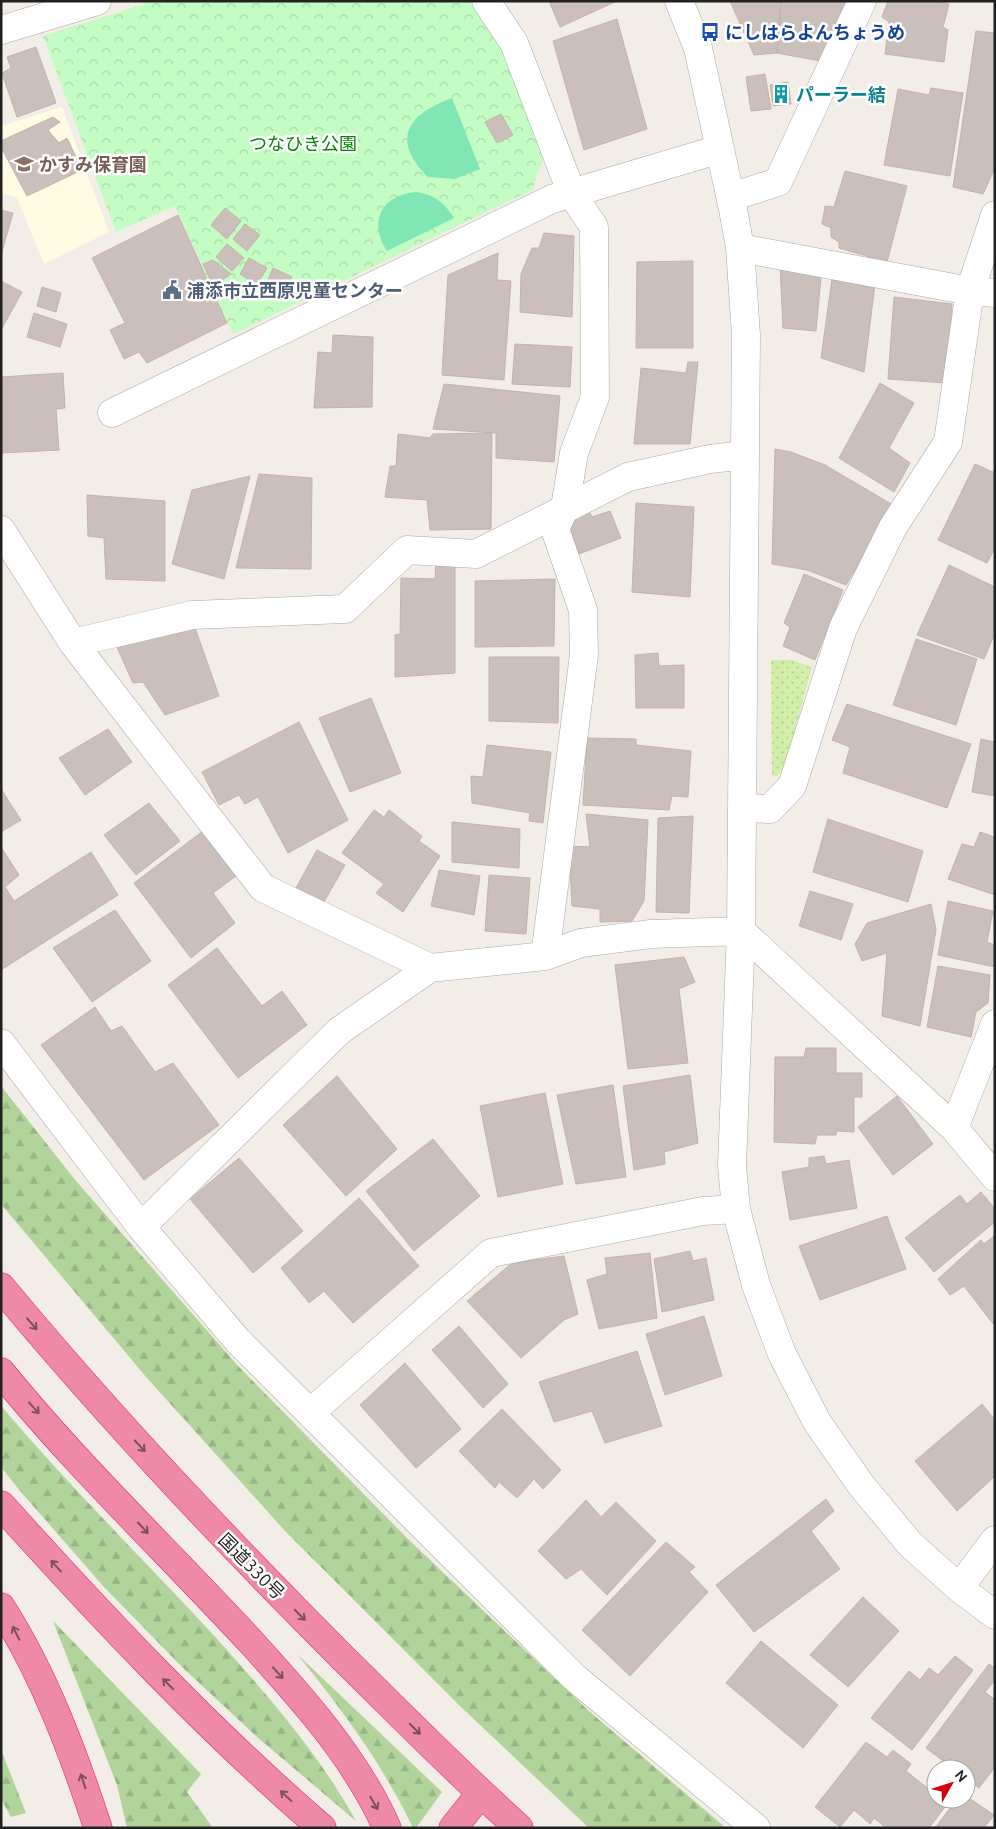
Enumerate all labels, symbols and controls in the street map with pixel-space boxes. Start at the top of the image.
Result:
bus stop icon: にしはらよんちょうめ [699,21,721,43]
place label: にしはらよんちょうめ [725,22,905,42]
building icon: パーラー結 [770,83,792,105]
place label: パーラー結 [796,84,886,104]
park label: つなひき公園 [249,133,357,153]
school or university icon: かすみ保育園 [13,153,35,175]
place label: かすみ保育園 [39,154,147,174]
public building icon: 浦添市立西原児童センター [161,279,183,301]
place label: 浦添市立西原児童センター [187,280,403,300]
one-way arrow [27,1317,38,1330]
one-way arrow [28,1402,39,1415]
one-way arrow [134,1440,146,1453]
one-way arrow [137,1522,149,1534]
street label: 国道330号 [215,1529,289,1603]
one-way arrow [50,1559,62,1572]
one-way arrow [294,1608,306,1621]
one-way arrow [11,1626,21,1641]
one-way arrow [272,1666,284,1679]
one-way arrow [162,1678,174,1690]
one-way arrow [409,1723,421,1735]
north arrow [926,1759,976,1809]
text: N [952,1767,971,1785]
one-way arrow [78,1774,87,1790]
one-way arrow [279,1790,292,1802]
one-way arrow [370,1796,380,1810]

